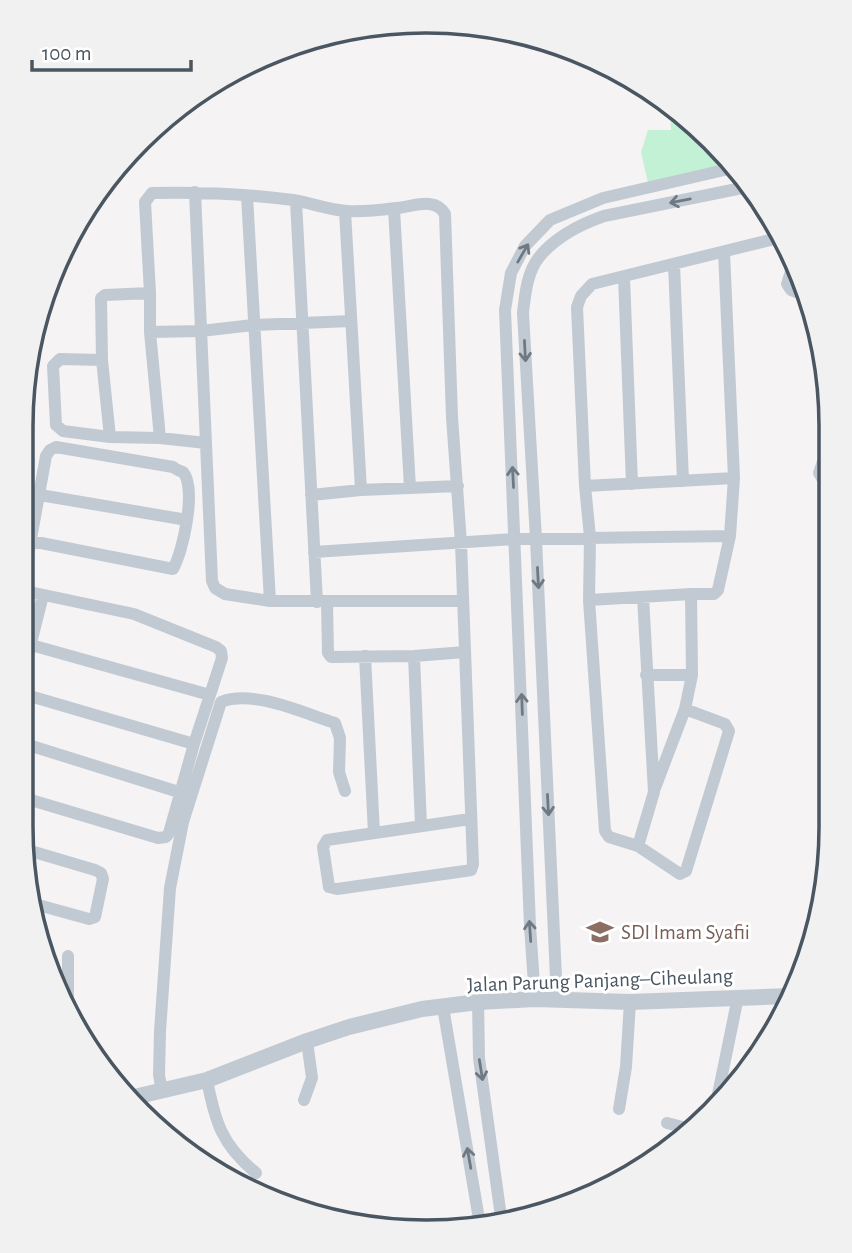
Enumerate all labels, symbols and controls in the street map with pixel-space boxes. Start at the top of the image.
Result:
scale bar [32,28,191,72]
text: 100 m [42,43,92,64]
one-way arrow [669,194,692,208]
one-way arrow [516,243,530,263]
one-way arrow [519,339,532,362]
one-way arrow [506,465,519,488]
one-way arrow [532,566,545,589]
one-way arrow [515,693,528,716]
one-way arrow [542,794,555,816]
school or university icon: SDI Imam Syafii [585,917,615,947]
one-way arrow [523,920,536,943]
place label: SDI Imam Syafii [621,922,750,943]
street label: Jalan Parung Panjang–Ciheulang [467,965,734,996]
one-way arrow [475,1059,488,1081]
one-way arrow [462,1147,475,1170]

